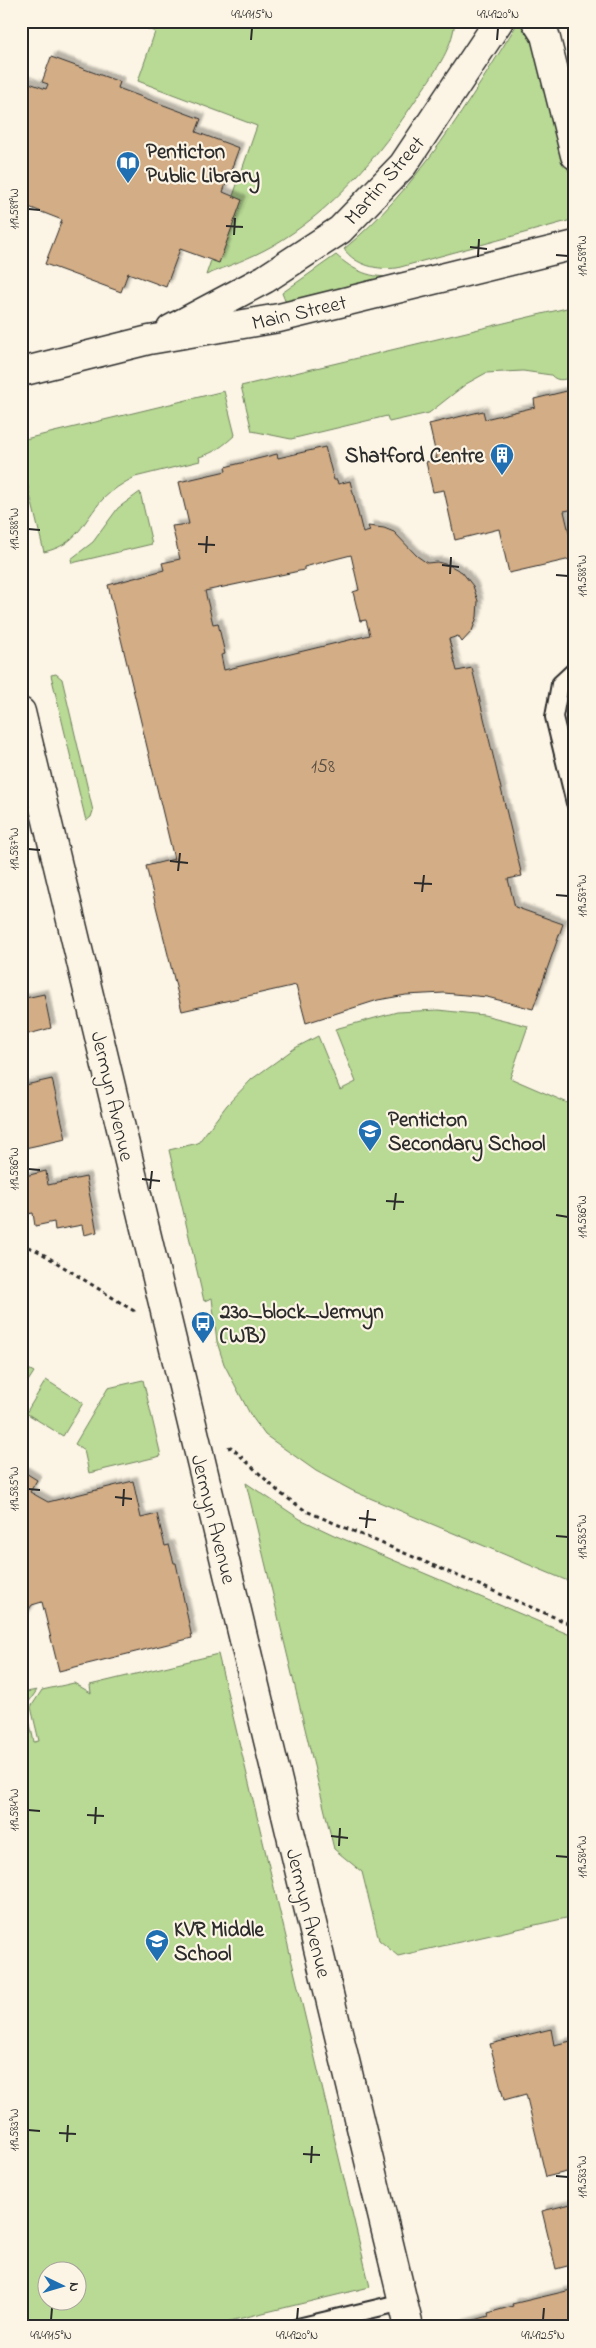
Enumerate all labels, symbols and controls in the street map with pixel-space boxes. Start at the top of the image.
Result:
text: 49.4915°N [231,6,273,24]
text: 49.4920°N [477,6,519,24]
street label: Martin Street [338,130,433,233]
place label: Penticton Public Library [146,138,260,194]
library icon: Penticton Public Library [115,150,141,184]
text: 119.589°W [6,188,24,230]
text: 119.589°W [574,235,592,277]
street label: Main Street [249,288,350,339]
place label: Shatford Centre [345,442,485,472]
building icon: Shatford Centre [489,442,515,476]
text: 119.588°W [6,508,24,550]
text: 119.588°W [574,555,592,597]
house number: 158 [311,754,335,781]
text: 119.587°W [6,828,24,870]
text: 119.587°W [574,875,592,917]
street label: Jermyn Avenue [80,1029,141,1165]
place label: Penticton Secondary School [388,1106,546,1162]
school or university icon: Penticton Secondary School [357,1118,383,1152]
text: 119.586°W [6,1148,24,1190]
text: 119.586°W [574,1196,592,1238]
place label: 230_block_Jermyn (WB) [219,1298,384,1352]
bus stop icon: 230_block_Jermyn (WB) [190,1310,216,1344]
street label: Jermyn Avenue [180,1452,243,1588]
text: 119.585°W [6,1467,24,1511]
text: 119.585°W [574,1515,592,1559]
text: 119.584°W [6,1789,24,1831]
text: 119.584°W [574,1836,592,1878]
street label: Jermyn Avenue [275,1846,338,1982]
place label: KVR Middle School [174,1916,265,1970]
school or university icon: KVR Middle School [144,1928,170,1962]
text: 119.583°W [6,2109,24,2151]
text: 119.583°W [574,2156,592,2198]
north arrow [38,2260,88,2310]
text: N [63,2281,84,2293]
text: 49.4915°N [30,2327,72,2345]
text: 49.4920°N [276,2327,318,2345]
text: 49.4925°N [521,2327,565,2345]

